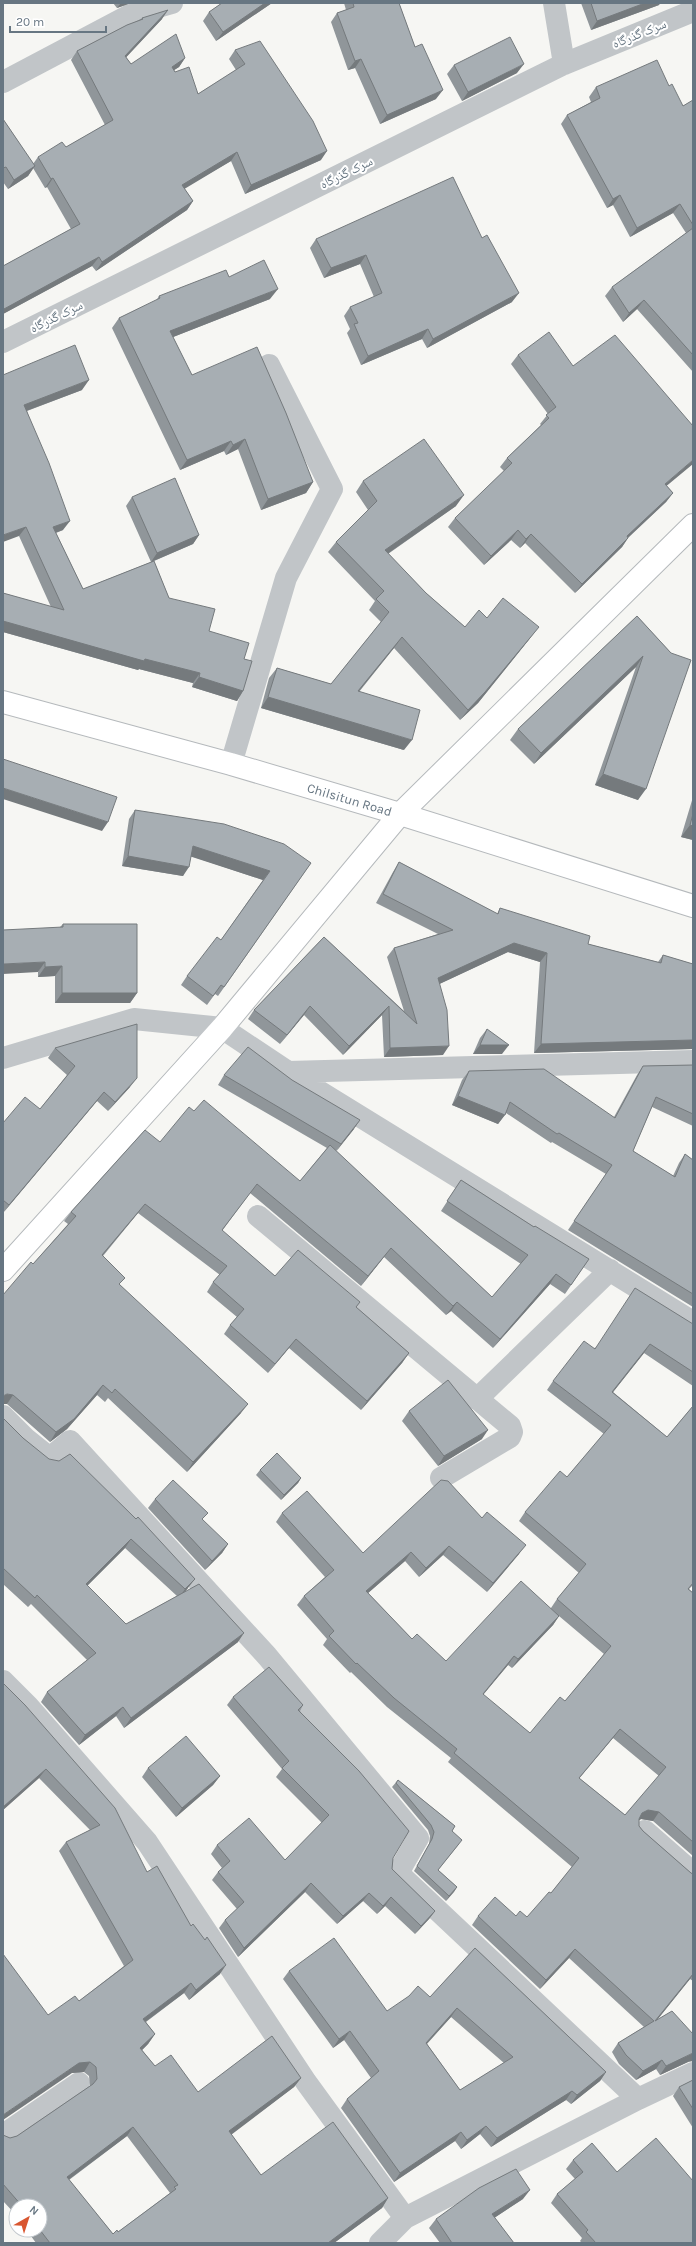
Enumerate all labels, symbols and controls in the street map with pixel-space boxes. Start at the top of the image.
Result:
scale bar [10,8,106,34]
text: 20 m [16,15,44,29]
street label: سرک گذرگاه [610,16,669,52]
street label: سرک گذرگاه [317,153,375,193]
street label: سرک گذرگاه [27,297,85,337]
street label: Chilsitun Road [305,780,394,819]
north arrow [8,2198,48,2238]
text: N [27,2203,41,2218]

